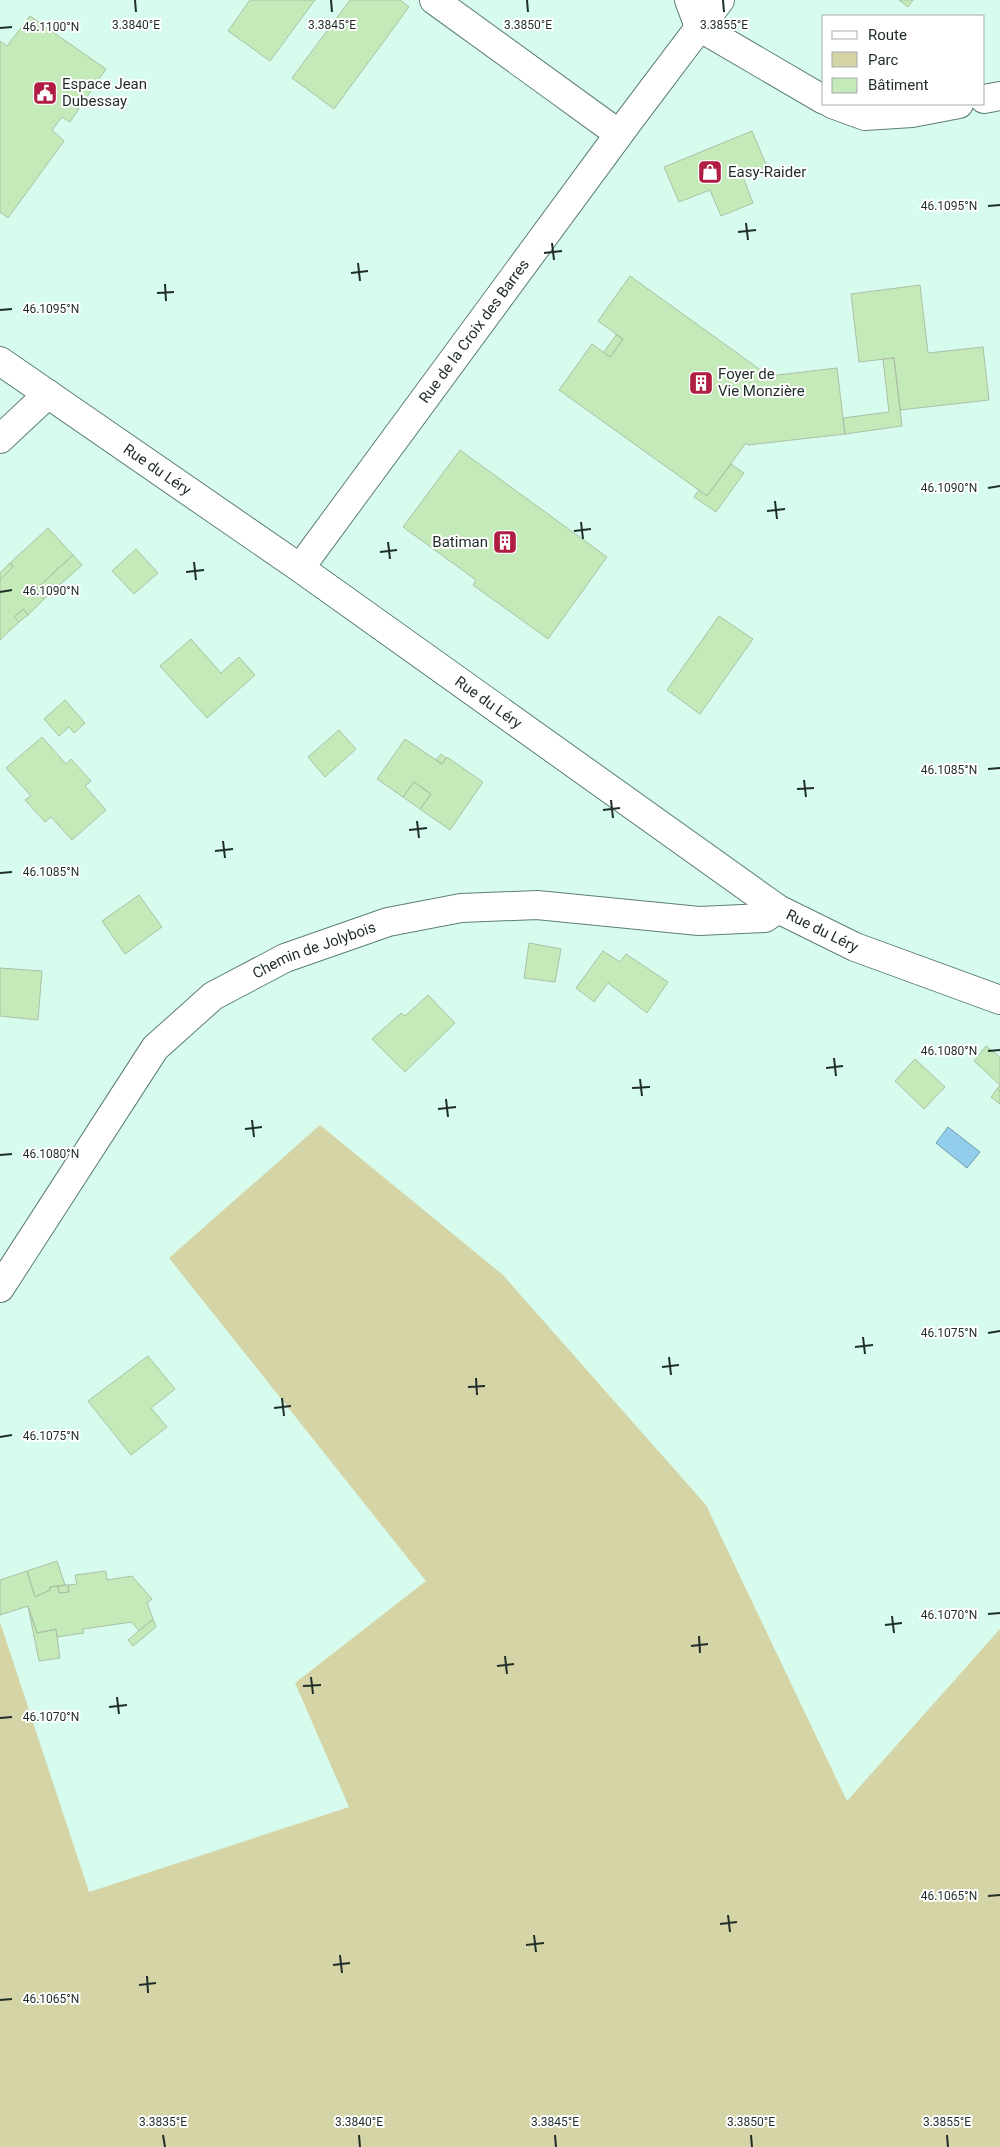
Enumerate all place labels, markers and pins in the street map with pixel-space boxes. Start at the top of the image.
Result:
place label: Espace Jean Dubessay [62,75,147,110]
public building icon: Espace Jean Dubessay [32,80,58,106]
shop icon: Easy-Raider [697,159,723,185]
place label: Easy-Raider [728,163,806,181]
place label: Foyer de Vie Monzière [718,365,805,400]
building icon: Foyer de Vie Monzière [688,370,714,396]
building icon: Batiman [492,529,518,555]
place label: Batiman [432,533,488,551]

